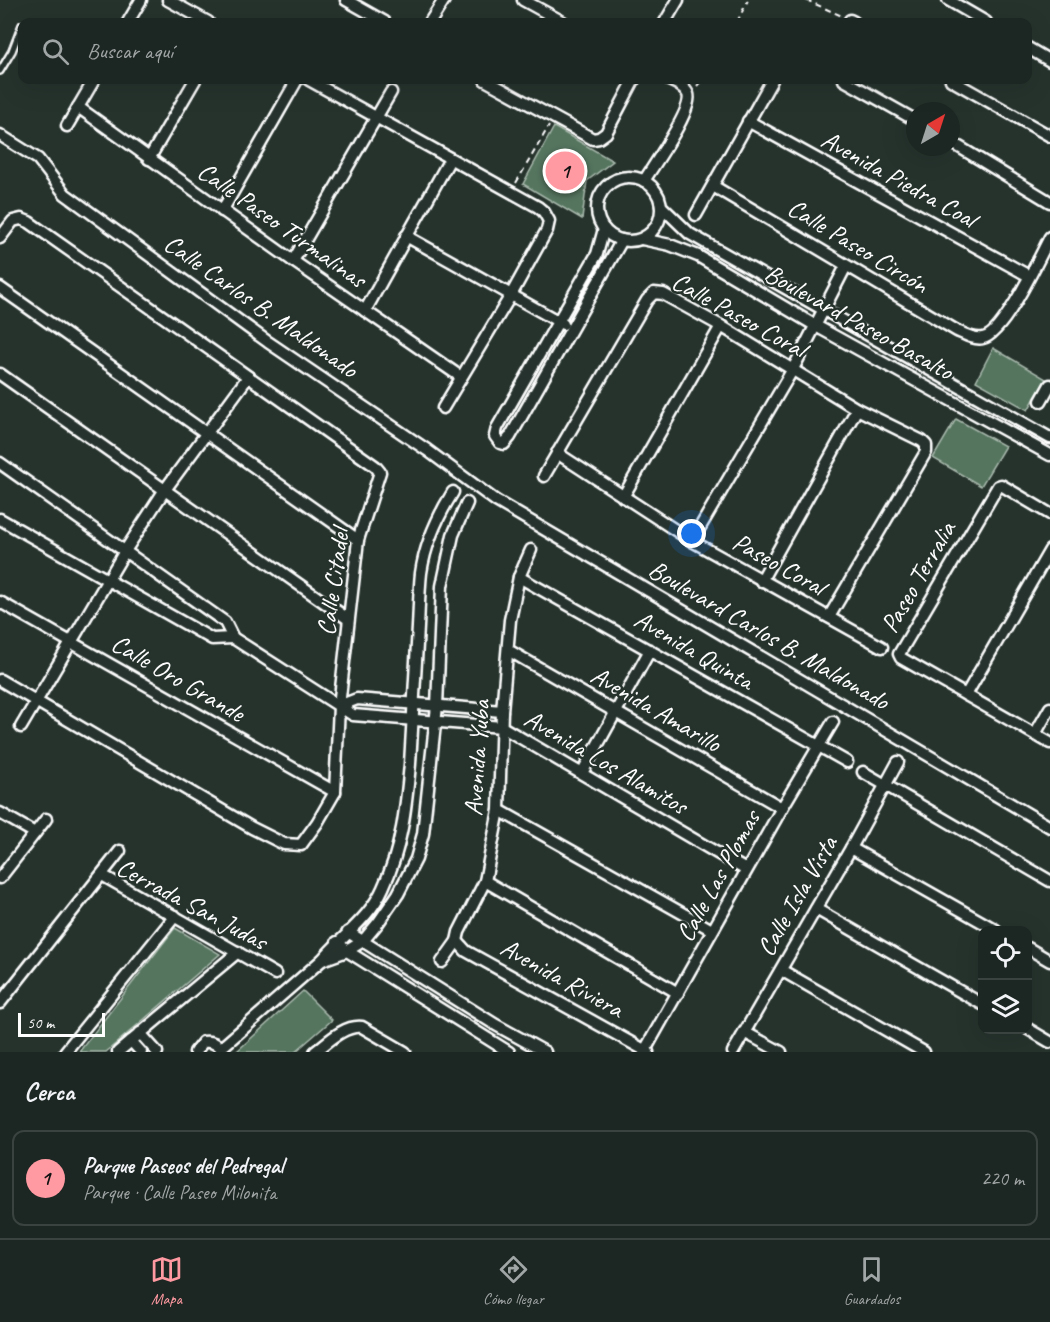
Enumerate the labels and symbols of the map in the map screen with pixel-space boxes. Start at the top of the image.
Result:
north arrow [906,102,960,156]
street label: Avenida Piedra Coal [816,123,986,237]
pin: 1 [546,148,584,194]
street label: Calle Paseo Turmalinas [191,155,375,297]
street label: Calle Paseo Circón [782,191,935,302]
street label: Calle Carlos B. Maldonado [158,227,366,386]
street label: Boulevard Paseo Basalto [759,257,961,388]
street label: Calle Paseo Coral [666,265,816,368]
street label: Paseo Terralia [873,514,964,639]
your location [677,519,706,548]
street label: Calle Citadel [309,522,357,638]
street label: Paseo Coral [727,525,835,605]
street label: Boulevard Carlos B. Maldonado [643,553,897,718]
street label: Avenida Quinta [628,603,762,699]
street label: Calle Oro Grande [105,627,252,730]
street label: Avenida Amarillo [585,658,729,760]
street label: Avenida Yuba [456,697,498,817]
street label: Avenida Los Alamitos [518,702,695,823]
street label: Calle Las Plomas [668,803,769,947]
street label: Calle Isla Vista [749,829,845,962]
street label: Cerrada San Judas [111,850,275,959]
street label: Avenida Riviera [495,931,631,1026]
scale bar [18,1010,105,1038]

